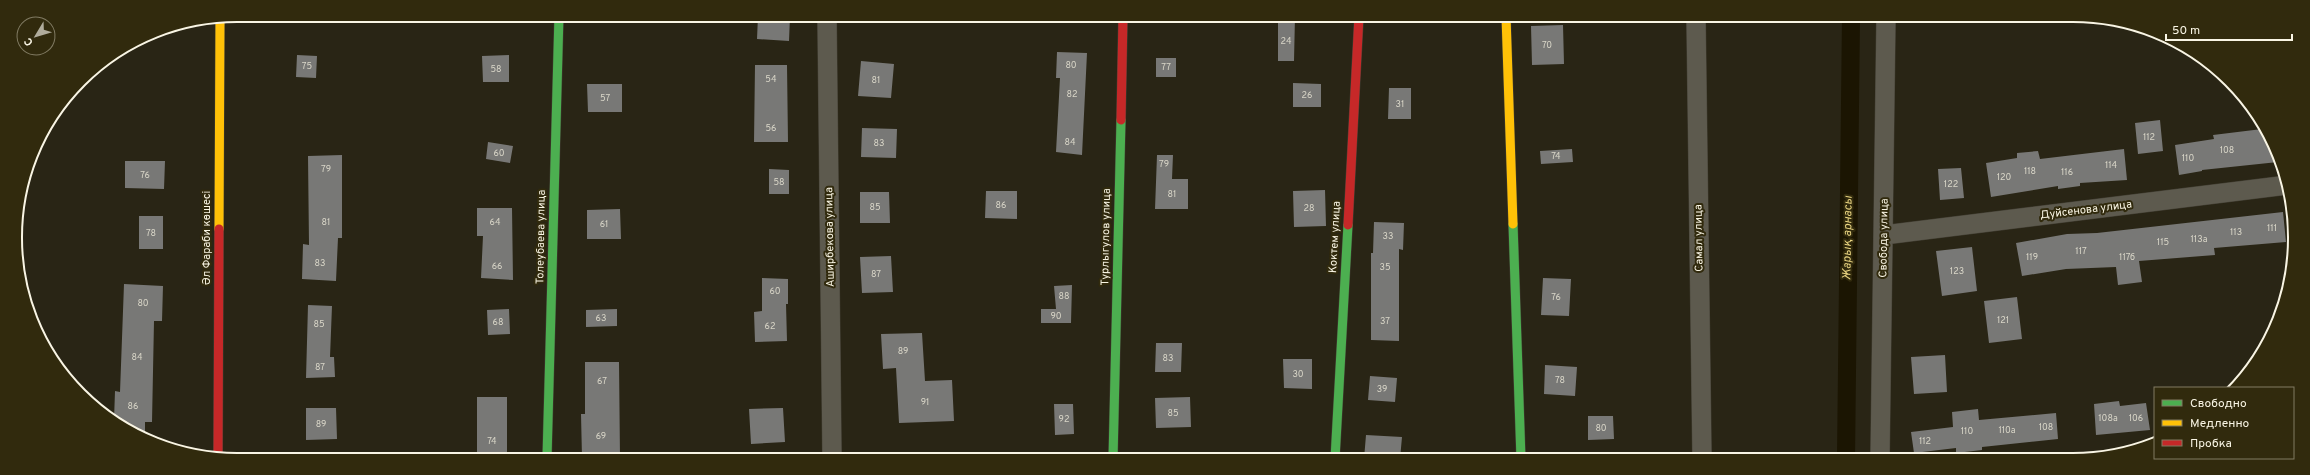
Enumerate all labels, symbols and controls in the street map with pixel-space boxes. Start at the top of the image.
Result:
north arrow [16,16,56,56]
scale bar [2166,16,2292,42]
text: 50 m [2172,23,2200,39]
text: С [21,34,37,49]
house number: 24 [1280,36,1292,47]
house number: 70 [1542,40,1552,51]
house number: 80 [1065,60,1077,71]
house number: 75 [302,61,312,72]
house number: 77 [1161,62,1171,73]
house number: 58 [490,64,502,75]
house number: 54 [765,74,777,85]
house number: 81 [872,75,880,86]
house number: 82 [1067,89,1077,100]
house number: 26 [1302,90,1312,101]
house number: 57 [600,93,610,104]
house number: 31 [1396,99,1404,110]
house number: 56 [766,123,776,134]
house number: 112 [2143,132,2155,143]
house number: 84 [1064,137,1076,148]
house number: 83 [874,138,884,149]
house number: 108 [2220,145,2234,156]
house number: 60 [493,148,505,159]
house number: 74 [1551,151,1561,162]
house number: 110 [2182,153,2194,164]
house number: 79 [1159,159,1169,170]
house number: 114 [2105,160,2117,171]
house number: 79 [321,164,331,175]
house number: 118 [2024,166,2036,177]
house number: 116 [2061,167,2073,178]
house number: 76 [140,170,150,181]
house number: 120 [1997,172,2012,183]
house number: 58 [773,177,785,188]
house number: 122 [1944,179,1958,190]
street label: Аширбекова улица [822,187,838,287]
street label: Турлыгулов улица [1098,188,1114,286]
street label: Толеубаева улица [533,189,549,284]
house number: 81 [1168,189,1176,200]
street label: Әл Фараби көшесі [200,191,214,285]
water label: Жарық арнасы [1839,195,1857,280]
street label: Дуйсенова улица [2039,197,2133,223]
street label: Свобода улица [1876,198,1892,278]
house number: 86 [996,200,1006,211]
street label: Коктем улица [1326,200,1344,273]
house number: 85 [869,202,881,213]
house number: 28 [1303,203,1315,214]
street label: Самал улица [1691,204,1707,272]
house number: 81 [322,217,330,228]
house number: 64 [490,217,501,228]
house number: 61 [600,219,608,230]
house number: 111 [2267,223,2277,234]
house number: 113 [2230,227,2242,238]
house number: 78 [146,228,156,239]
house number: 33 [1383,231,1393,242]
house number: 113а [2191,234,2208,245]
house number: 115 [2157,237,2169,248]
house number: 117 [2075,246,2087,257]
house number: 119 [2026,252,2038,263]
house number: 117б [2119,252,2135,263]
house number: 83 [315,258,325,269]
house number: 66 [492,261,502,272]
house number: 35 [1379,262,1391,273]
house number: 123 [1950,266,1964,277]
house number: 87 [871,269,881,280]
house number: 60 [769,286,781,297]
house number: 88 [1059,291,1070,302]
house number: 76 [1551,292,1561,303]
house number: 80 [137,298,149,309]
house number: 90 [1050,311,1062,322]
house number: 63 [596,313,606,324]
house number: 121 [1997,315,2009,326]
house number: 37 [1380,316,1390,327]
house number: 68 [493,317,503,328]
house number: 85 [313,319,325,330]
house number: 62 [765,321,775,332]
house number: 89 [898,346,908,357]
house number: 84 [131,352,143,363]
house number: 83 [1163,353,1173,364]
house number: 87 [315,362,325,373]
house number: 30 [1292,369,1304,380]
house number: 78 [1555,375,1565,386]
house number: 67 [597,376,607,387]
house number: 39 [1377,384,1387,395]
legend [2154,387,2294,459]
text: Свободно [2190,396,2247,412]
house number: 91 [921,397,929,408]
house number: 86 [128,401,138,412]
house number: 85 [1167,408,1179,419]
house number: 108а [2098,413,2118,424]
house number: 106 [2129,413,2143,424]
house number: 92 [1059,414,1069,425]
text: Медленно [2190,416,2250,432]
house number: 89 [316,419,326,430]
house number: 108 [2039,422,2053,433]
house number: 80 [1595,423,1607,434]
house number: 110а [1998,425,2016,436]
house number: 110 [1961,426,1973,437]
house number: 69 [596,431,606,442]
house number: 74 [487,436,497,447]
house number: 112 [1919,436,1931,447]
text: Пробка [2190,436,2232,452]

